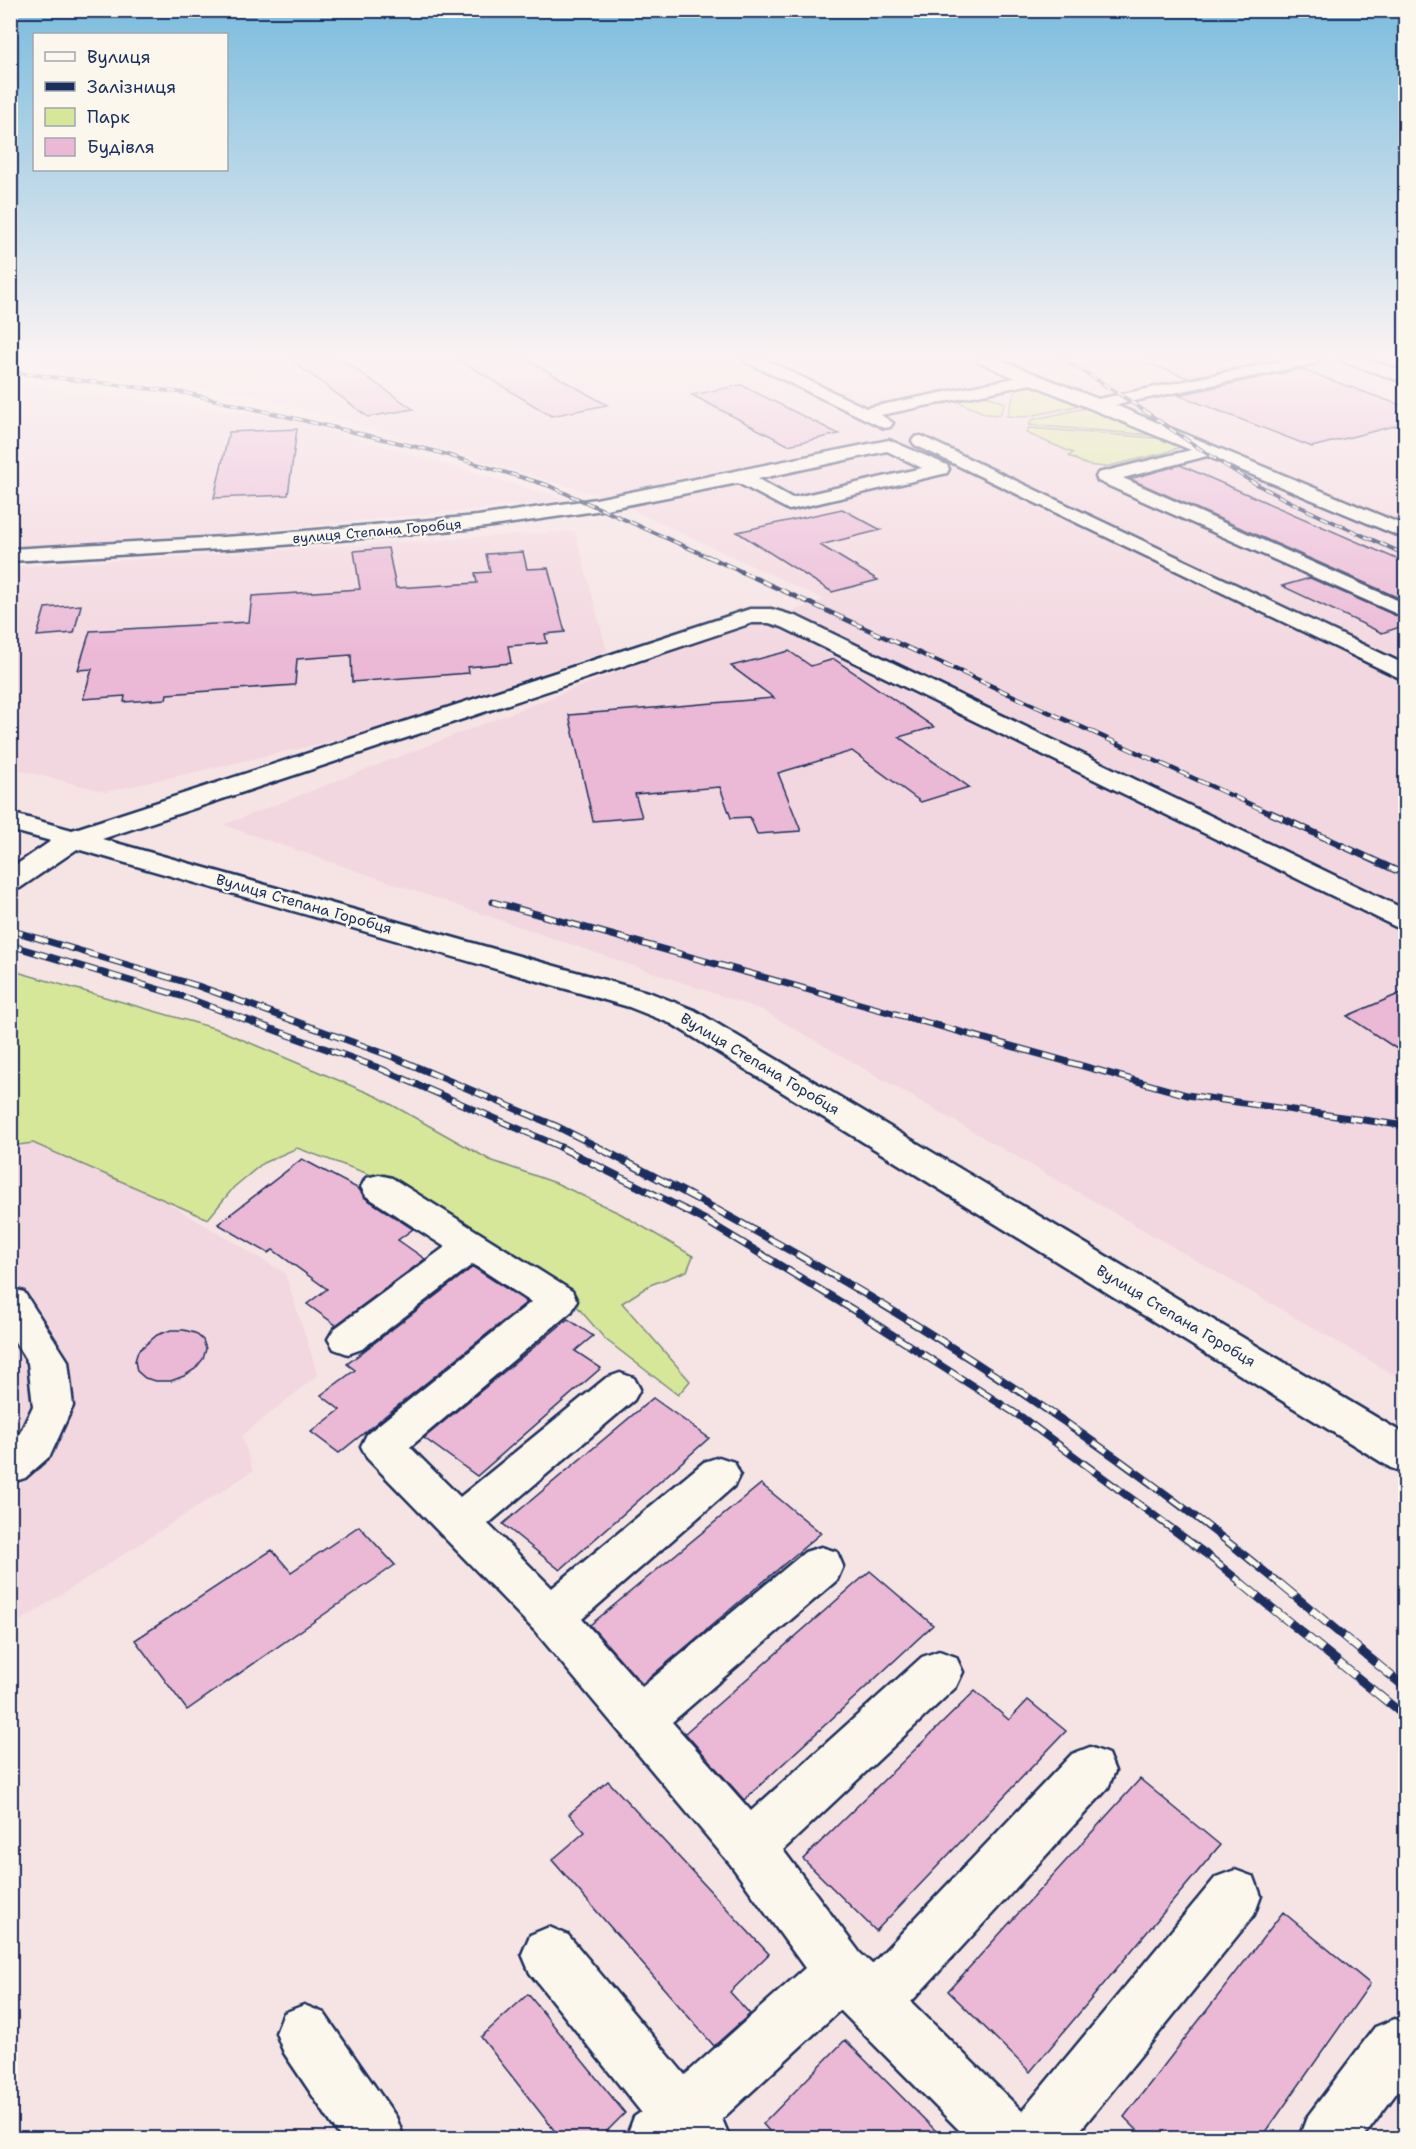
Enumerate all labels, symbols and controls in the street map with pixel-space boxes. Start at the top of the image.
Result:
legend [33,33,228,171]
text: Вулиця [87,45,151,69]
text: Залізниця [87,75,176,99]
text: Парк [87,105,130,129]
text: Будівля [87,135,155,159]
street label: вулиця Степана Горобця [292,515,462,547]
street label: Вулиця Степана Горобця [214,869,394,939]
street label: Вулиця Степана Горобця [677,1008,843,1120]
street label: Вулиця Степана Горобця [1093,1260,1259,1372]

